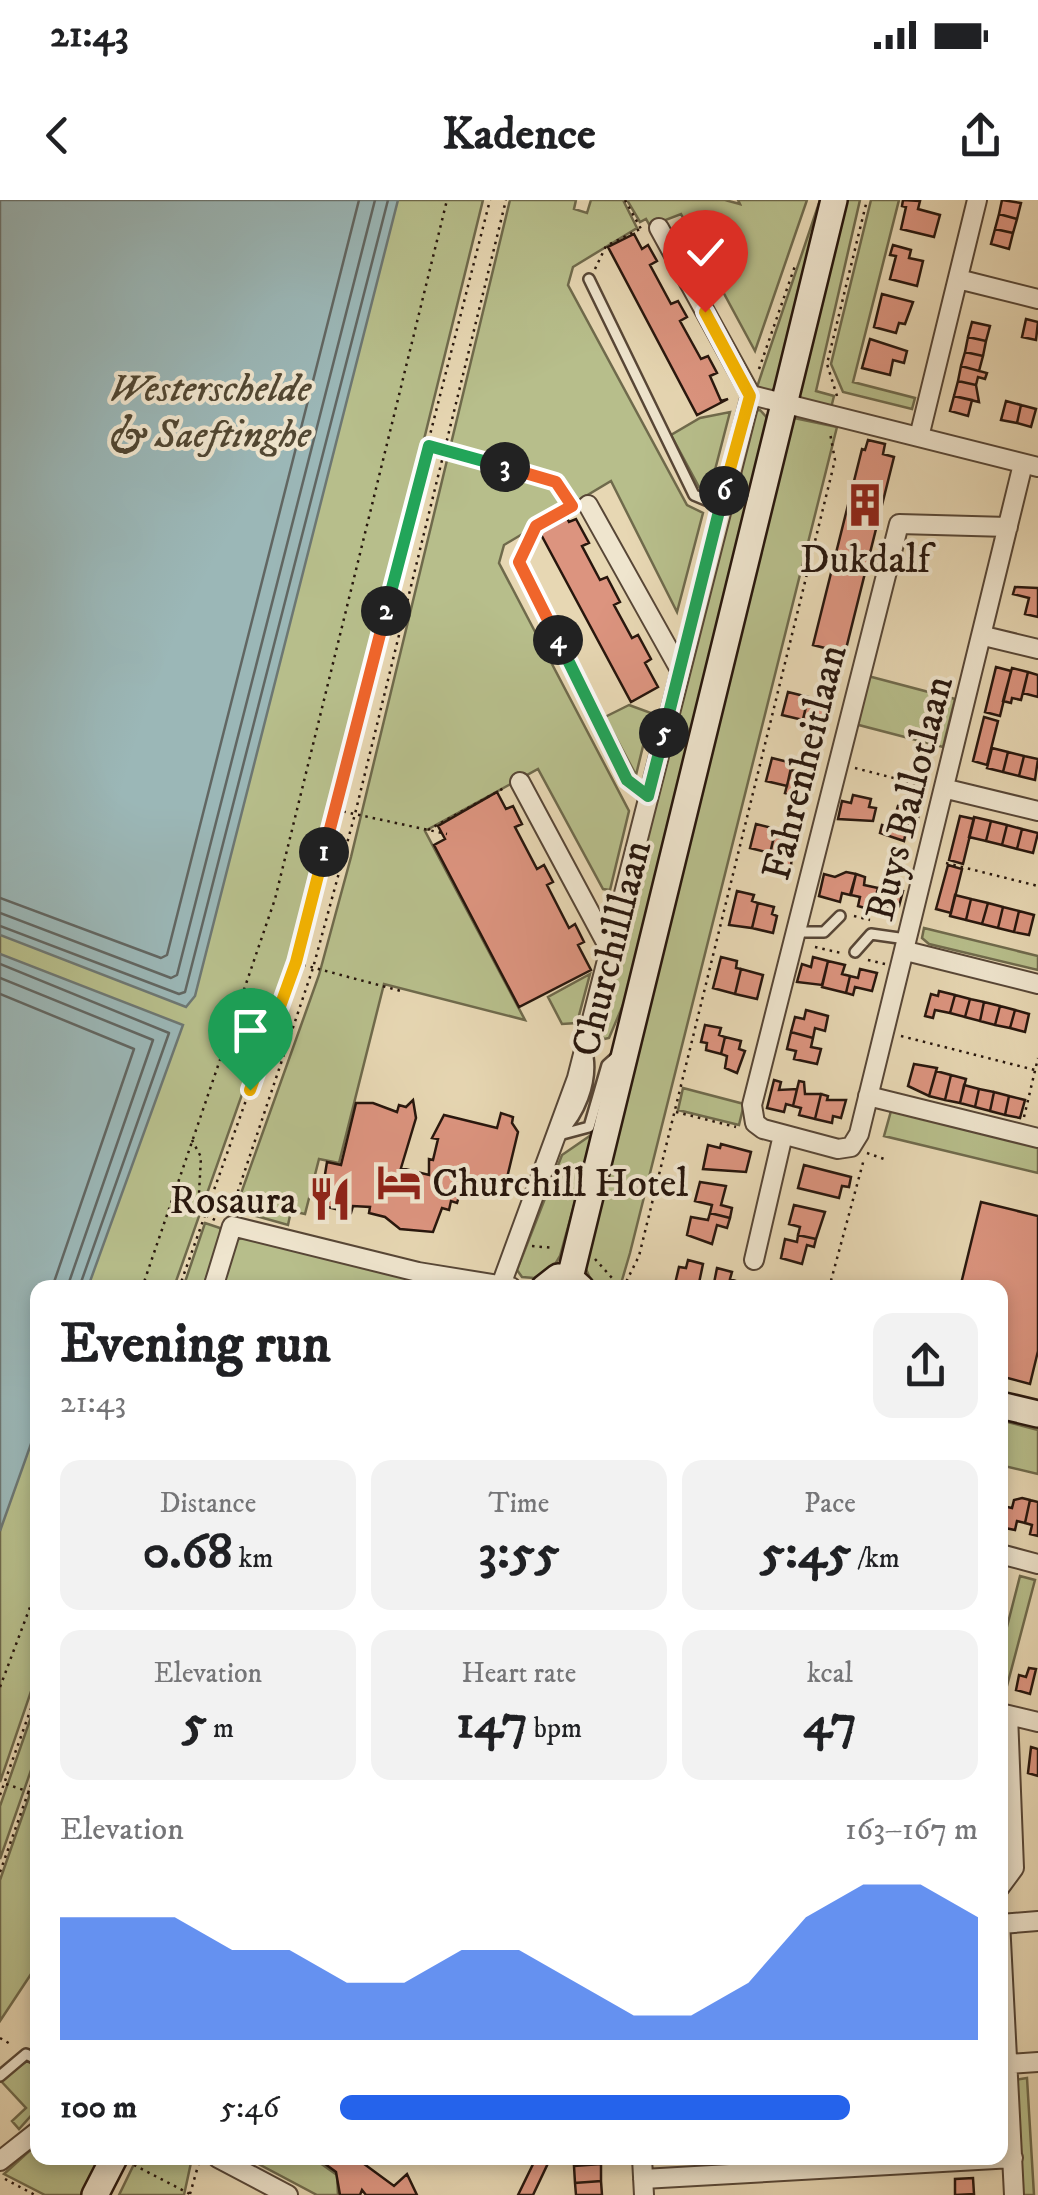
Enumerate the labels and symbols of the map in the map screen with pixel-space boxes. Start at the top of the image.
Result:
pin [663,210,748,313]
park label: Westerschelde & Saeftinghe [109,365,313,461]
pin: 3 [480,442,530,492]
pin: 6 [699,466,749,516]
building icon: Dukdalf [841,481,889,529]
place label: Dukdalf [800,536,936,586]
pin: 2 [361,586,411,636]
pin: 4 [533,615,583,665]
street label: Fahrenheitlaan [753,640,859,886]
street label: Buys Ballotlaan [856,671,966,927]
pin: 5 [639,708,689,758]
pin: 1 [299,827,349,877]
street label: Churchilllaan [562,835,664,1062]
pin [208,988,293,1091]
hotel icon: Churchill Hotel [375,1158,423,1206]
place label: Churchill Hotel [432,1160,688,1210]
restaurant icon: Rosaura [306,1175,354,1223]
place label: Rosaura [170,1177,297,1227]

